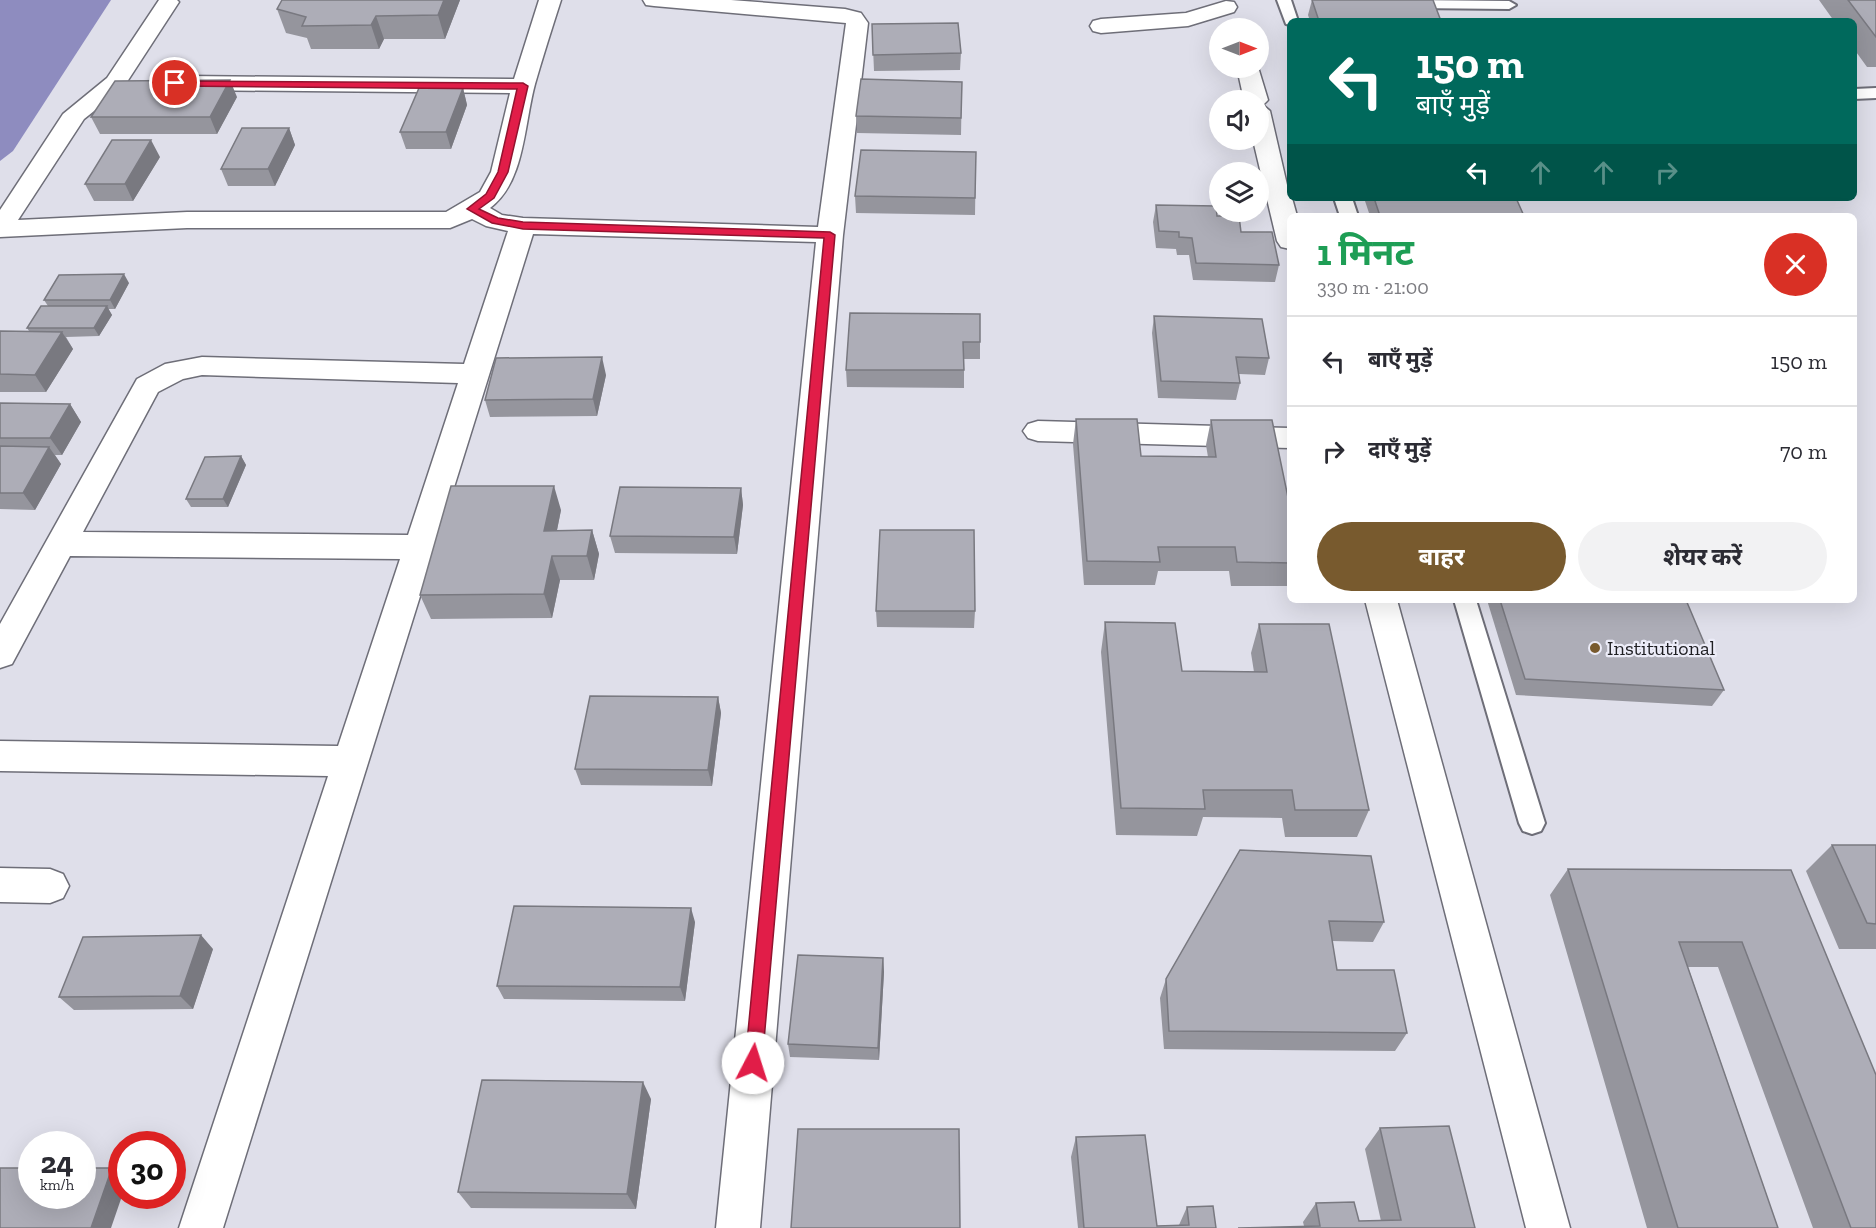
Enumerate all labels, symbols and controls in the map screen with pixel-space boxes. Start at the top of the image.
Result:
north arrow [1209,18,1269,78]
map controls [1209,18,1269,222]
text: 150 m [1416,38,1524,89]
icon: left [1317,42,1395,120]
pin [149,57,200,108]
icon: arrive [158,66,191,99]
text: बाएँ मुड़ें [1416,89,1490,121]
button: sound [1209,90,1269,150]
icon: left [1461,156,1494,189]
icon: ahead [1524,156,1557,189]
icon: ahead [1587,156,1620,189]
icon: right [1650,156,1683,189]
button: layers [1209,162,1269,222]
text: 1 मिनट [1317,231,1414,274]
button: close [1764,233,1827,296]
text: 330 m · 21:00 [1317,275,1429,299]
icon: left [1317,345,1350,378]
text: बाएँ मुड़ें [1368,346,1432,373]
text: 150 m [1771,348,1827,375]
icon: right [1317,435,1350,468]
text: दाएँ मुड़ें [1368,436,1431,463]
text: 70 m [1780,438,1827,465]
button: बाहर [1317,522,1566,591]
button: शेयर करें [1578,522,1827,591]
place label: Institutional [1607,636,1715,660]
marker: Institutional [1588,641,1602,655]
position arrow [721,1031,785,1095]
speed limit sign: 30 [108,1131,186,1209]
text: 24 [40,1145,74,1181]
text: km/h [40,1176,74,1194]

